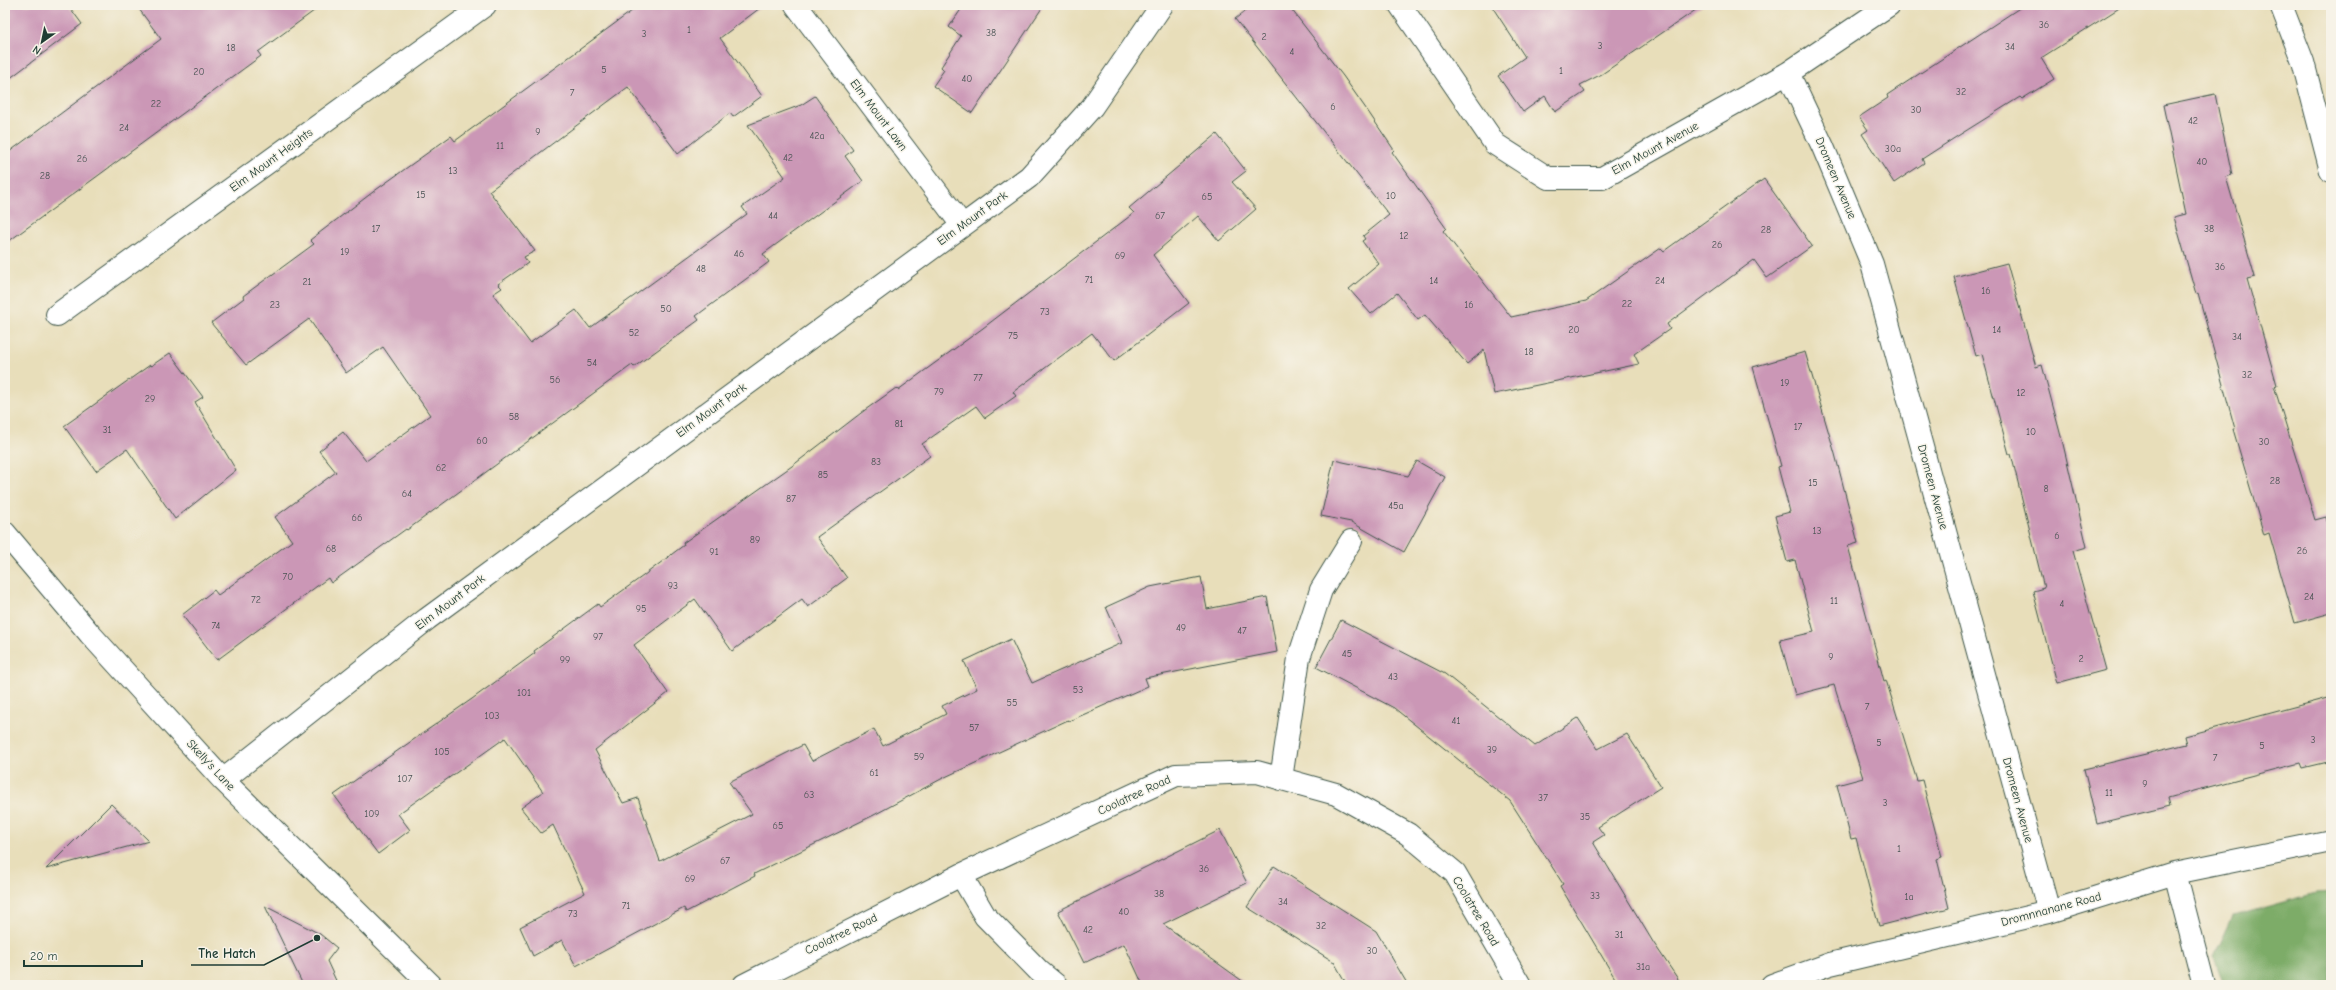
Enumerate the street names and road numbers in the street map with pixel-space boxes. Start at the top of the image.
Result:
street label: Elm Mount Lawn [847,76,911,154]
street label: Elm Mount Avenue [1609,118,1701,178]
street label: Elm Mount Heights [227,125,315,195]
street label: Dromeen Avenue [1812,135,1860,221]
street label: Elm Mount Park [934,188,1010,248]
street label: Elm Mount Park [673,380,749,440]
street label: Dromeen Avenue [1915,443,1951,531]
street label: Elm Mount Park [412,571,488,633]
street label: Skelly's Lane [184,737,238,793]
street label: Dromeen Avenue [2000,756,2036,844]
street label: Coolatree Road [1095,772,1173,818]
street label: Coolatree Road [1450,874,1502,948]
street label: Dromnnanane Road [1999,889,2103,929]
street label: Coolatree Road [803,910,879,958]

